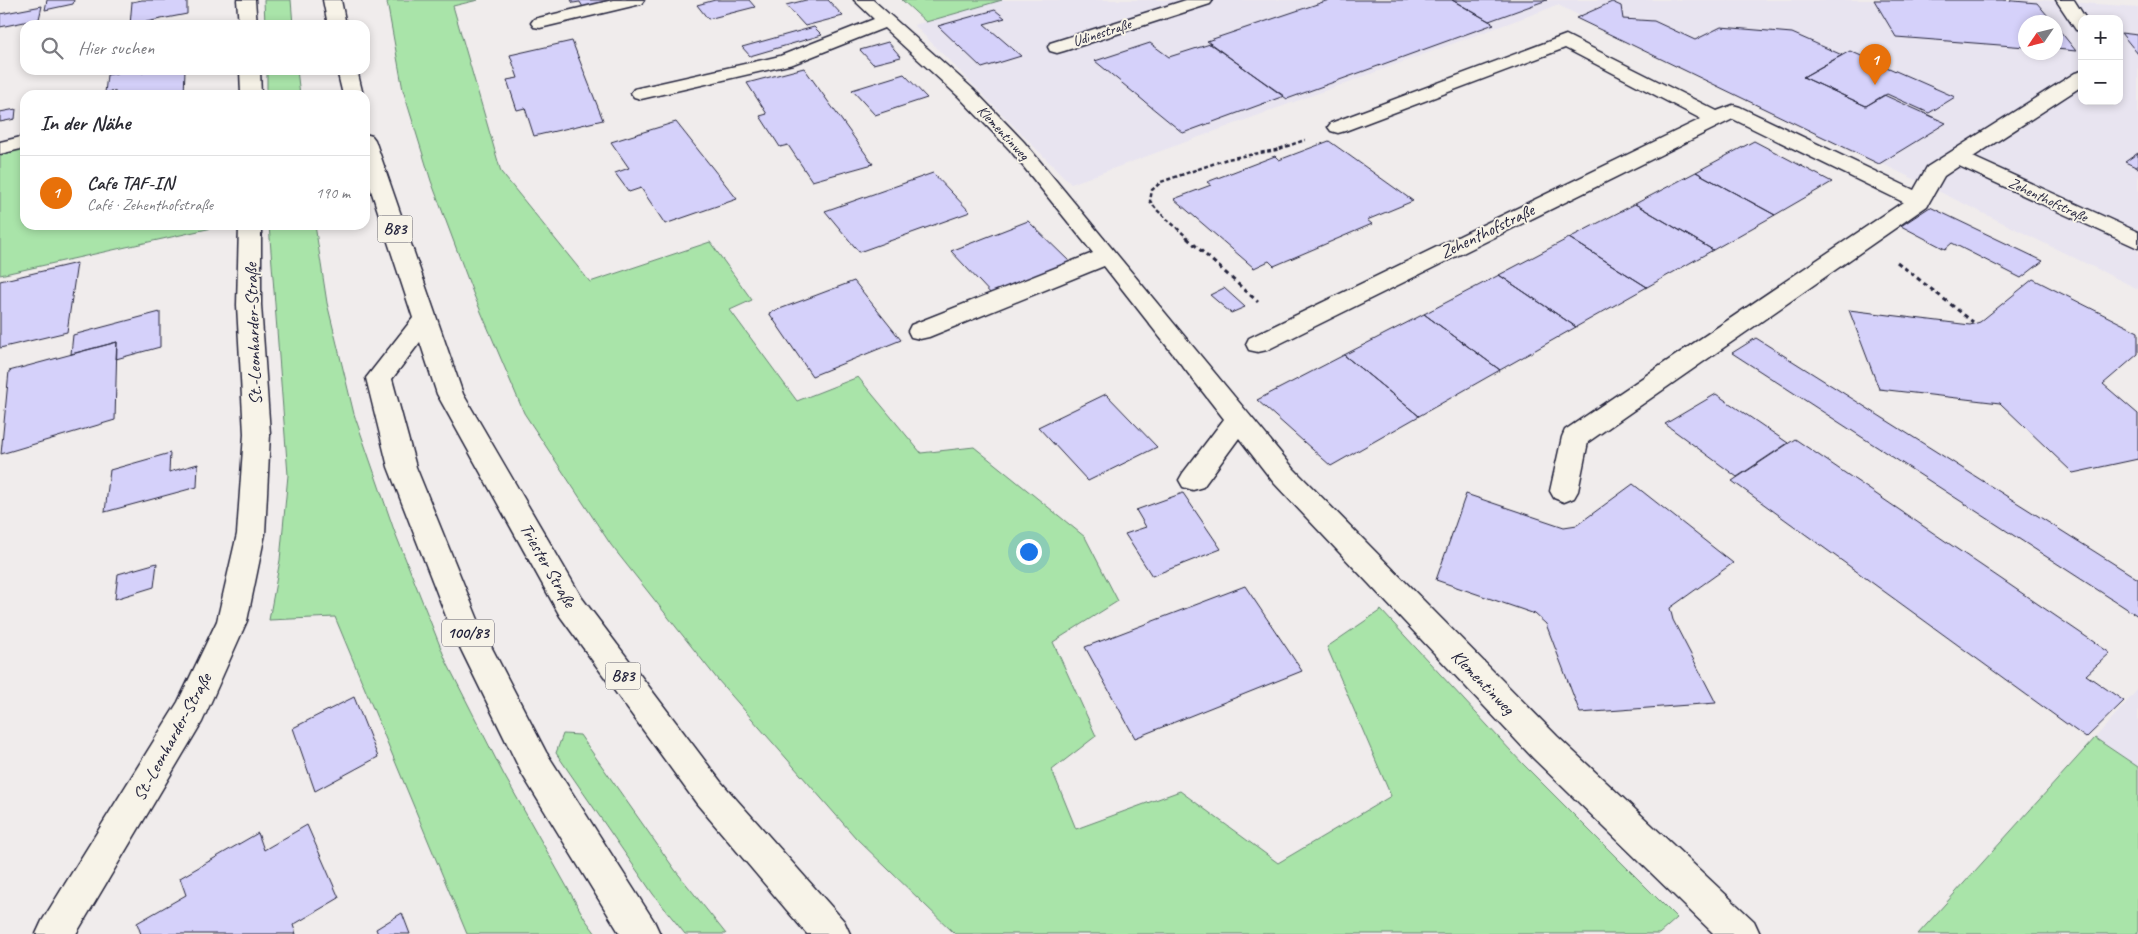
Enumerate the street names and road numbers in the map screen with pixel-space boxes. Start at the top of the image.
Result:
street label: Udinestraße [1071,14,1135,51]
street label: Klementinweg [973,102,1034,165]
street label: Zehenthofstraße [2005,173,2092,227]
street label: Zehenthofstraße [1436,198,1539,263]
road number: B83 [378,215,412,242]
street label: St.-Leonharder-Straße [239,261,266,405]
street label: Triester Straße [515,519,581,612]
road number: 100/83 [442,620,494,646]
street label: Klementinweg [1447,645,1520,720]
road number: B83 [606,662,640,689]
street label: St.-Leonharder-Straße [128,668,217,805]

